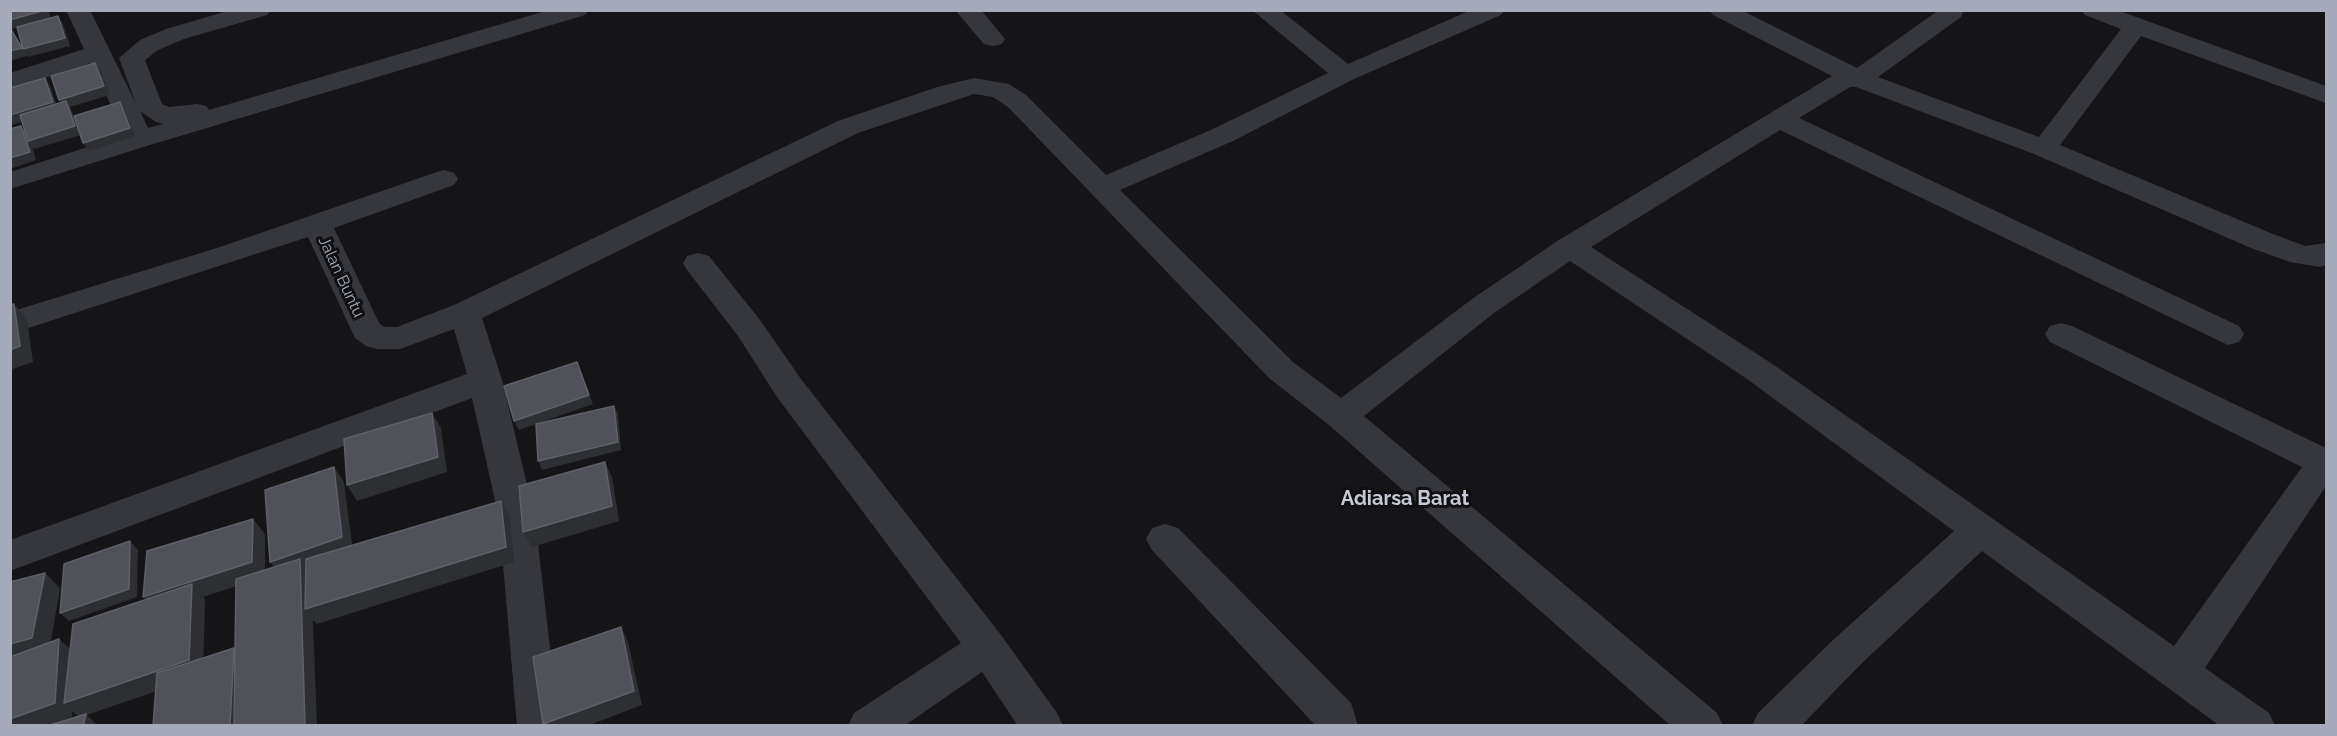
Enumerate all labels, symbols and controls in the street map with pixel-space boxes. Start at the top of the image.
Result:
street label: Jalan Buntu [314,234,368,320]
district label: Adiarsa Barat [1341,487,1469,511]

